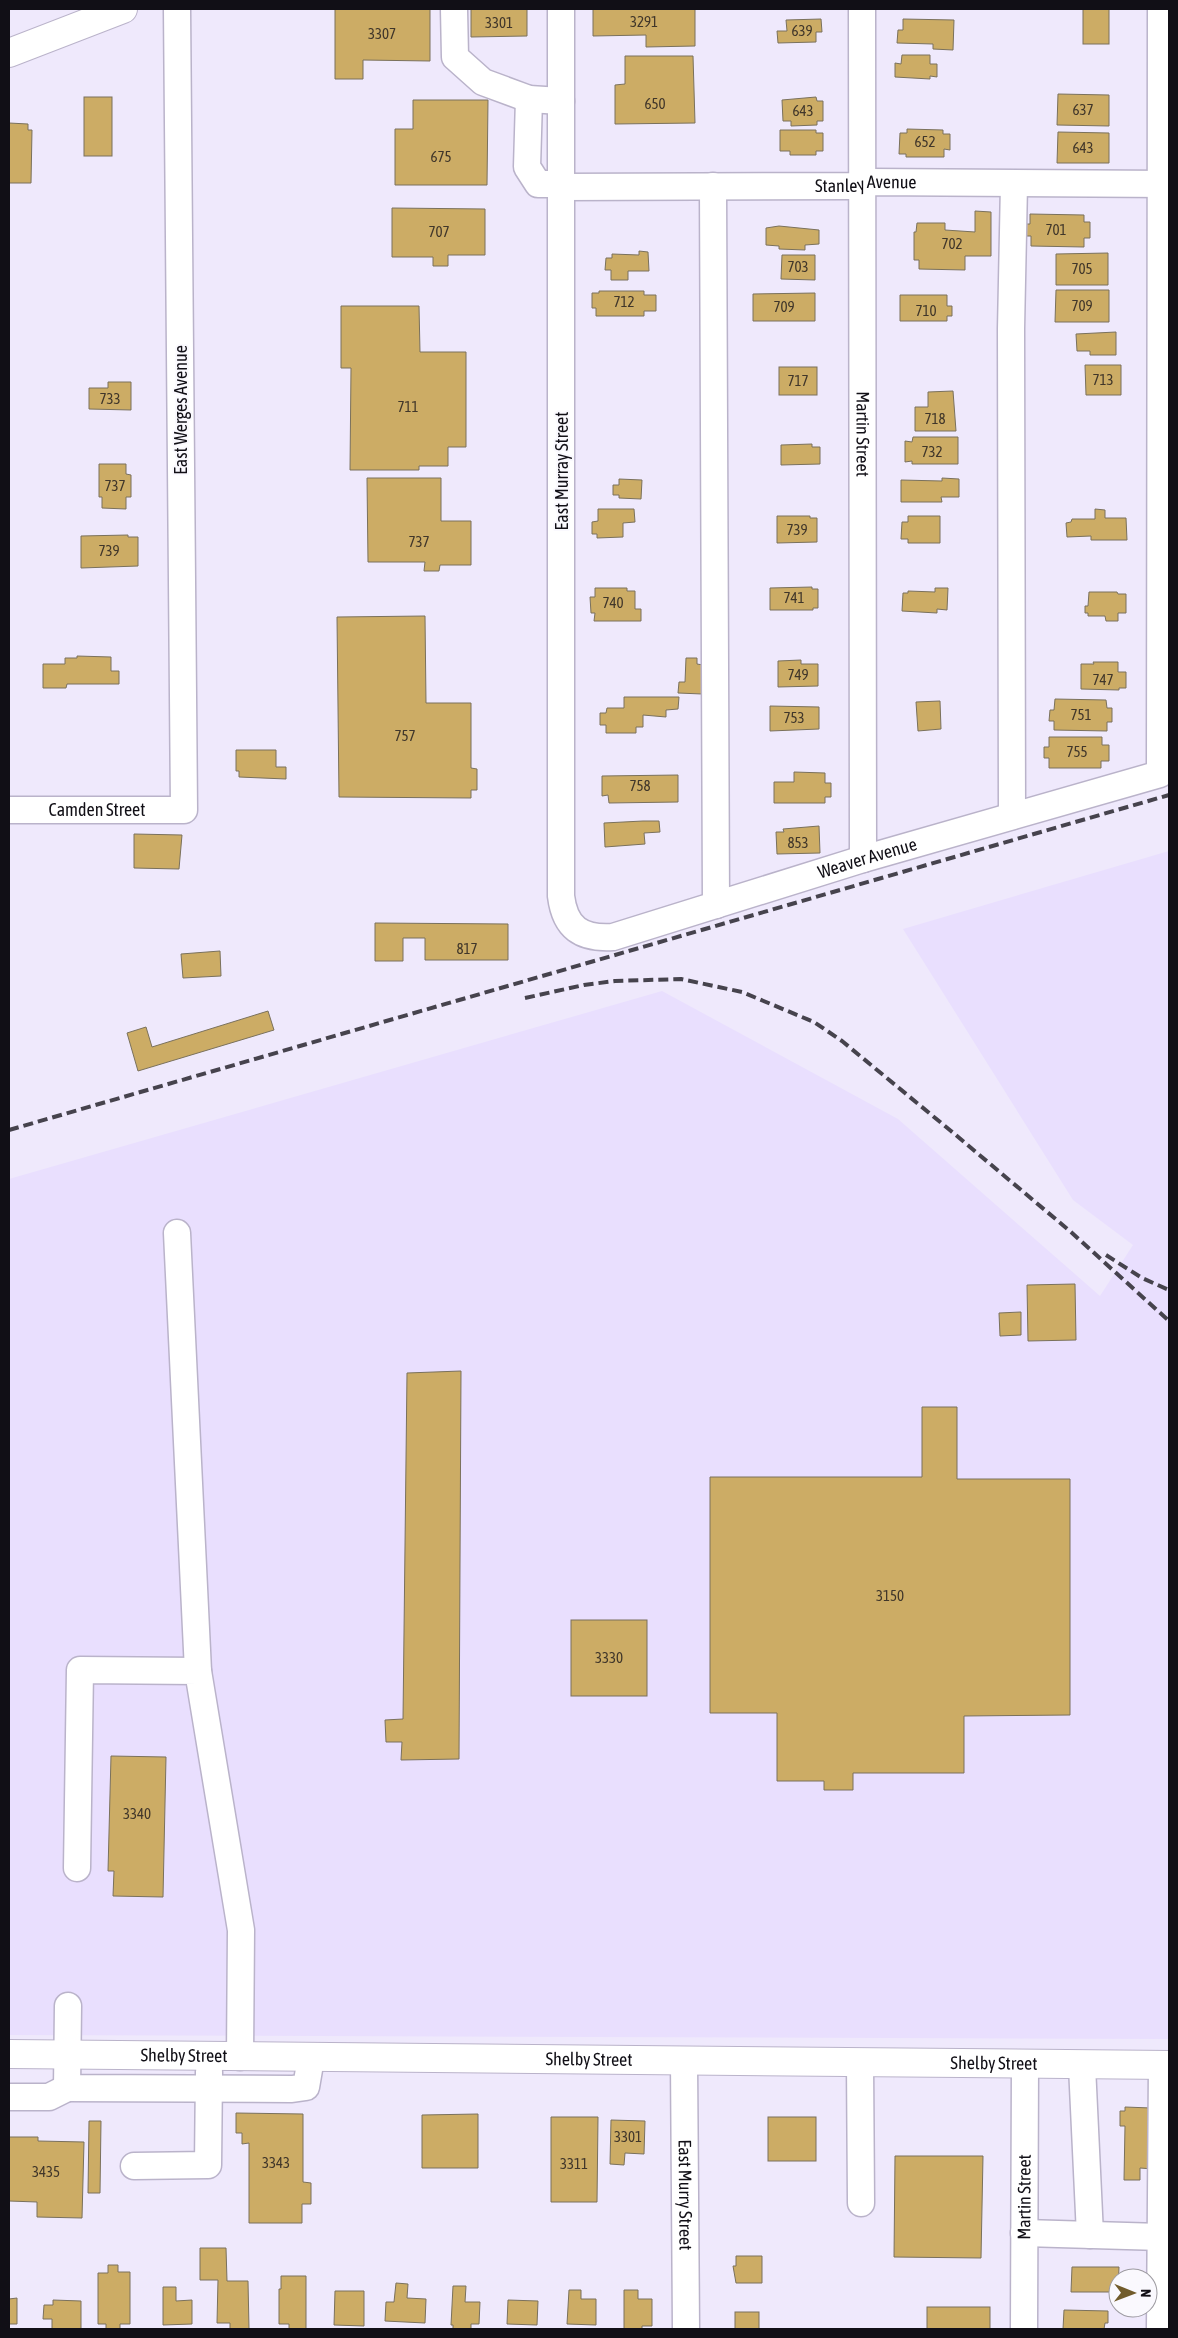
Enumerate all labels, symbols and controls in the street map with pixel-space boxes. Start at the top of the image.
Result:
house number: 3291 [630,13,658,30]
house number: 3301 [485,14,513,31]
house number: 639 [791,22,813,39]
house number: 3307 [368,25,396,42]
house number: 650 [644,95,666,112]
house number: 637 [1072,101,1094,118]
house number: 643 [792,102,814,119]
house number: 652 [914,133,936,150]
house number: 643 [1072,139,1094,156]
house number: 675 [430,148,452,165]
street label: Stanley Avenue [815,171,917,196]
house number: 701 [1045,221,1067,238]
house number: 707 [428,223,450,240]
house number: 702 [941,235,963,252]
house number: 703 [787,258,809,275]
house number: 705 [1071,260,1093,277]
house number: 712 [613,293,635,310]
house number: 709 [1071,297,1093,314]
house number: 709 [773,298,795,315]
house number: 710 [915,302,937,319]
street label: East Werges Avenue [170,345,191,475]
house number: 713 [1092,371,1114,388]
house number: 717 [787,372,809,389]
house number: 733 [99,390,121,407]
street label: Martin Street [852,391,874,477]
house number: 711 [397,398,419,415]
house number: 718 [924,410,946,427]
street label: East Murray Street [551,412,572,530]
house number: 732 [921,443,943,460]
house number: 737 [104,477,126,494]
house number: 739 [786,521,808,538]
house number: 737 [408,533,430,550]
house number: 739 [98,542,120,559]
house number: 741 [783,589,805,606]
house number: 740 [602,594,624,611]
house number: 749 [787,666,809,683]
house number: 747 [1092,671,1114,688]
house number: 751 [1070,706,1092,723]
house number: 753 [783,709,805,726]
house number: 757 [394,727,416,744]
house number: 755 [1066,743,1088,760]
house number: 758 [629,777,651,794]
street label: Camden Street [49,799,145,820]
street label: Weaver Avenue [815,833,919,882]
house number: 853 [787,834,809,851]
house number: 817 [456,940,478,957]
house number: 3150 [876,1587,904,1604]
house number: 3330 [595,1649,623,1666]
house number: 3340 [123,1805,151,1822]
street label: Shelby Street [140,2044,228,2066]
street label: Shelby Street [545,2048,633,2070]
street label: Shelby Street [950,2052,1038,2074]
house number: 3301 [614,2128,642,2145]
street label: East Murry Street [675,2139,696,2251]
house number: 3343 [262,2154,290,2171]
street label: Martin Street [1013,2154,1035,2240]
house number: 3311 [560,2155,588,2172]
house number: 3435 [32,2163,60,2180]
north arrow [1108,2268,1158,2318]
text: N [1138,2289,1154,2297]

